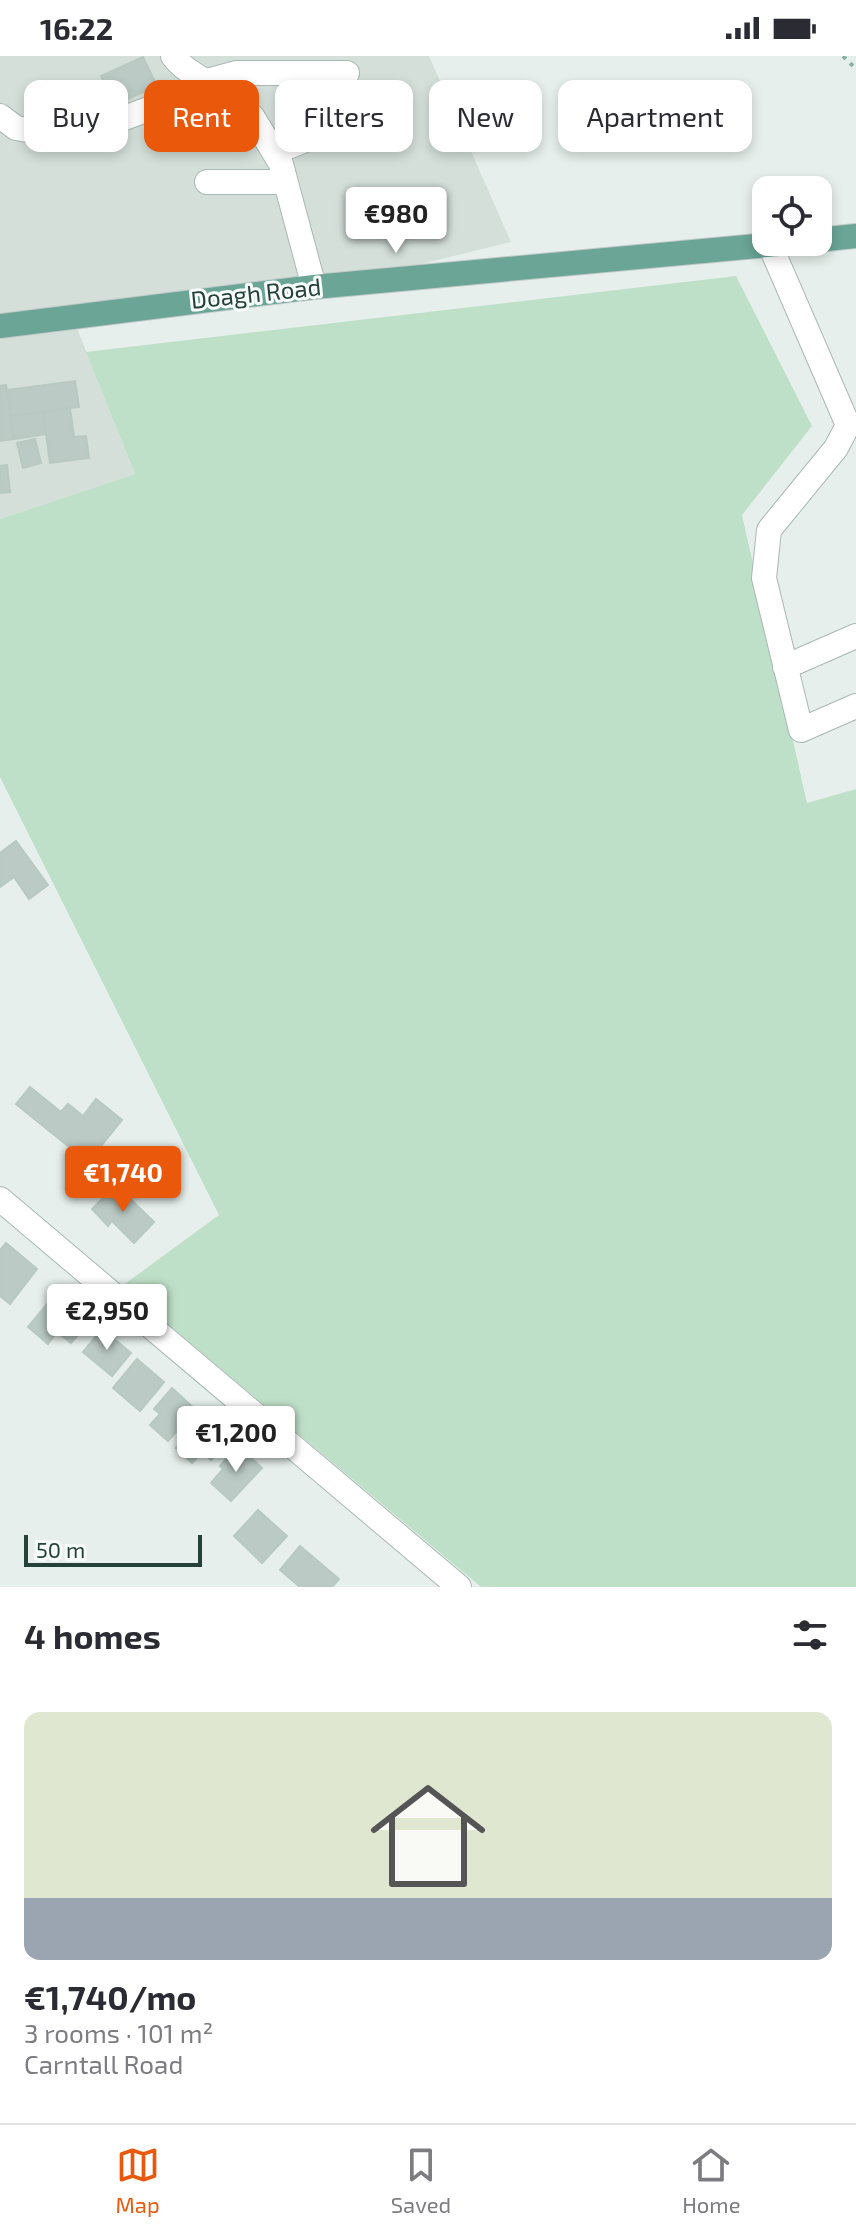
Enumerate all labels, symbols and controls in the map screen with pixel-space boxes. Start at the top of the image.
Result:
text: 16:22 [40,10,113,46]
chip: Buy [24,80,128,152]
chip: Rent [144,80,259,152]
chip: Filters [275,80,413,152]
chip: New [429,80,542,152]
chip: Apartment [558,80,752,152]
map controls [752,176,832,256]
button: locate [752,176,832,256]
pin: €980 [349,187,443,255]
text: €980 [364,197,428,228]
street label: Doagh Road [189,271,322,314]
pin: €1,740 [58,1146,188,1214]
text: €1,740 [83,1156,163,1187]
pin: €2,950 [42,1284,172,1352]
text: €2,950 [65,1294,149,1325]
pin: €1,200 [171,1406,301,1474]
text: €1,200 [195,1416,277,1447]
scale bar [24,1531,202,1567]
text: 50 m [36,1536,85,1562]
icon: filters [788,1613,832,1657]
text: 4 homes [24,1615,161,1656]
icon: home [356,1764,500,1908]
text: €1,740/mo [24,1976,196,2017]
text: 3 rooms · 101 m² [24,2017,213,2048]
text: Carntall Road [24,2048,183,2079]
tab: Map [116,2143,160,2217]
tab: Saved [391,2143,451,2217]
tab: Home [682,2143,740,2217]

